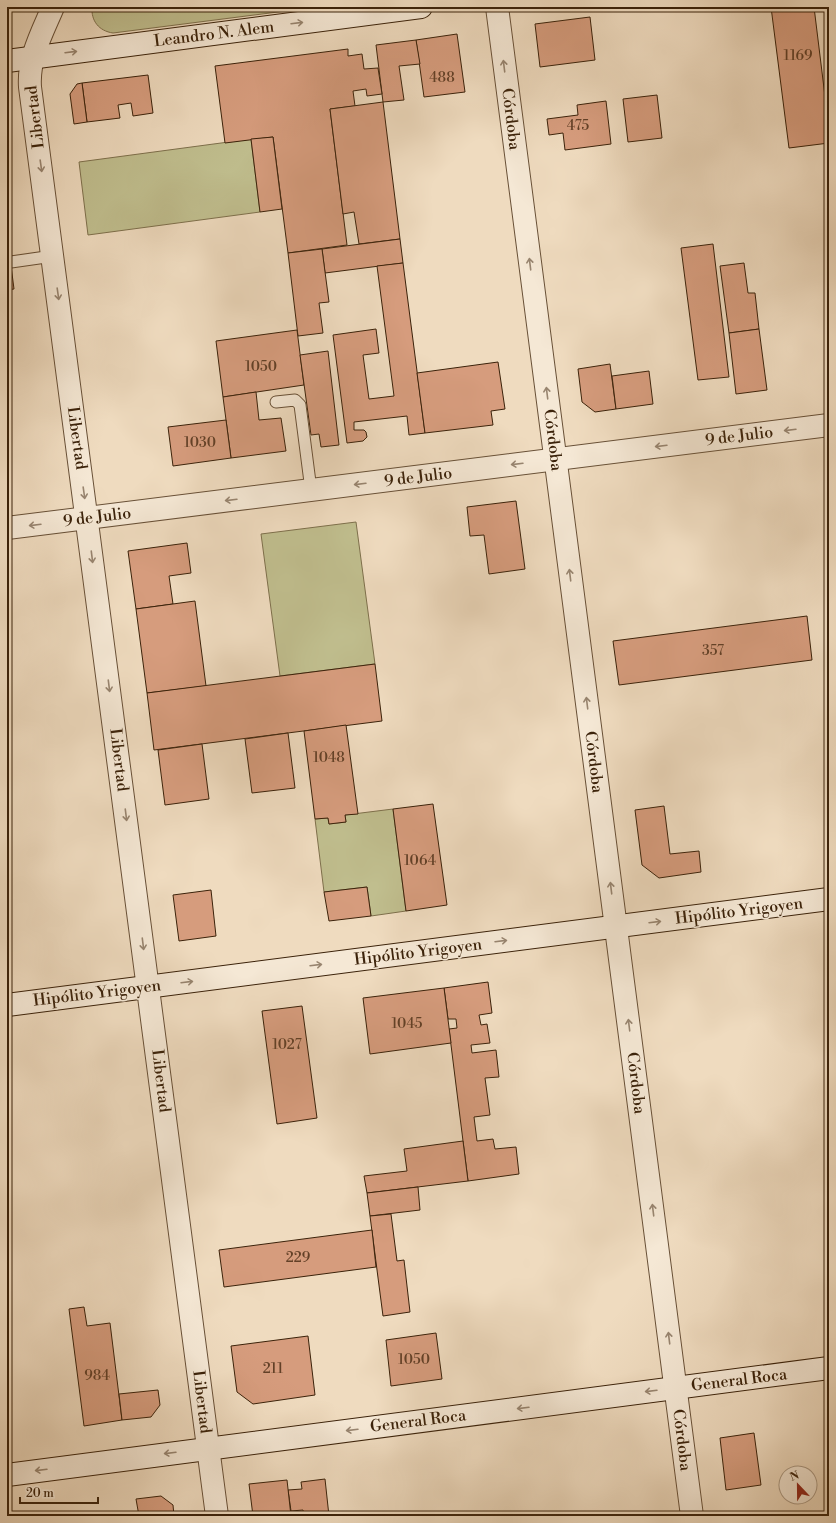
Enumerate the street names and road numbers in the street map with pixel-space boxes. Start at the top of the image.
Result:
street label: Leandro N. Alem [153,17,275,51]
street label: Libertad [21,84,49,150]
street label: Córdoba [497,87,525,152]
street label: Libertad [63,405,91,471]
street label: Córdoba [539,408,567,473]
street label: 9 de Julio [704,422,774,450]
street label: 9 de Julio [383,463,453,491]
street label: 9 de Julio [62,503,132,531]
street label: Libertad [105,727,133,793]
street label: Córdoba [580,730,608,795]
street label: Hipólito Yrigoyen [674,893,804,929]
street label: Hipólito Yrigoyen [353,934,483,970]
street label: Hipólito Yrigoyen [32,975,162,1011]
street label: Libertad [147,1048,175,1114]
street label: Córdoba [622,1051,650,1116]
street label: General Roca [690,1364,789,1396]
street label: Libertad [188,1369,216,1435]
street label: General Roca [369,1405,468,1437]
street label: Córdoba [668,1408,696,1473]

